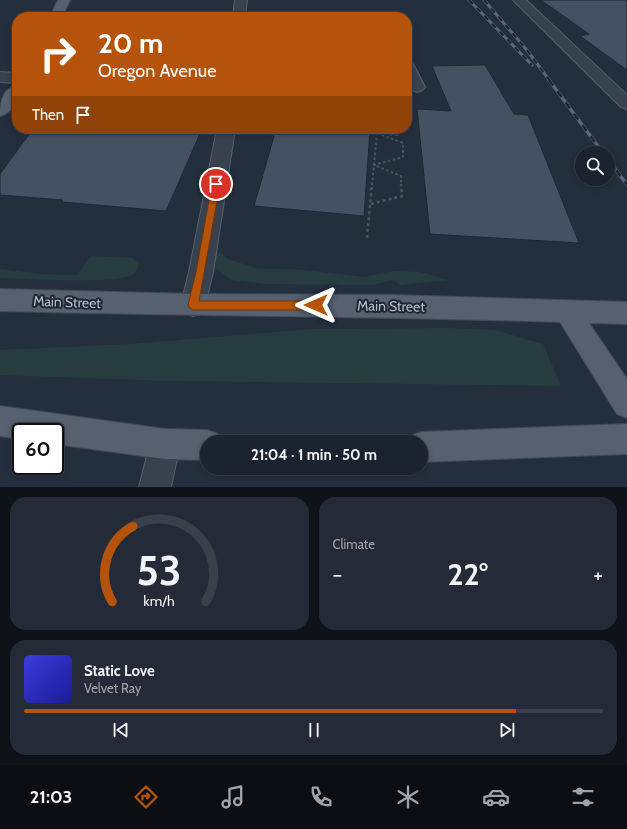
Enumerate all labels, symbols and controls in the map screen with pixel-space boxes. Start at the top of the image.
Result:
text: 20 m [98,26,163,60]
icon: right [32,28,84,80]
text: Oregon Avenue [98,60,216,82]
icon: arrive [72,104,94,126]
text: Then [32,106,64,124]
map controls [575,146,615,186]
button: search [575,146,615,186]
pin [199,167,233,201]
icon: arrive [205,173,227,195]
position arrow [295,284,337,326]
street label: Main Street [33,292,102,312]
street label: Main Street [357,296,425,316]
speed limit sign: 60 [12,423,64,475]
text: 21:04 · 1 min · 50 m [251,446,377,464]
text: Climate [333,536,375,552]
text: 53 [137,544,182,594]
text: 22° [448,556,488,593]
text: − [333,561,342,588]
text: + [593,561,603,588]
text: km/h [144,591,175,609]
text: Static Love [84,662,155,680]
text: Velvet Ray [84,680,141,696]
icon: previous [110,719,132,741]
icon: pause [303,719,325,741]
icon: next [496,719,518,741]
icon: directions [132,783,160,811]
icon: music [219,783,247,811]
icon: phone [307,783,335,811]
icon: climate [394,783,422,811]
icon: car [482,783,510,811]
icon: filters [569,783,597,811]
text: 21:03 [30,786,72,808]

